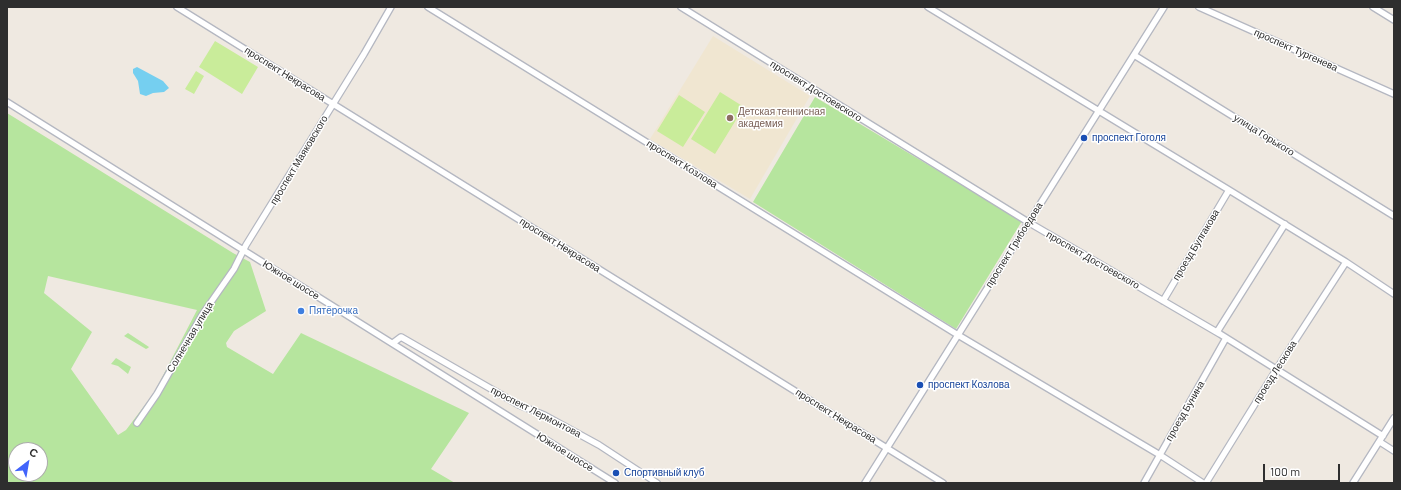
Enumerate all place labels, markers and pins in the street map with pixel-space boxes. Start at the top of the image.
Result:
place label: Детская теннисная академия [738,106,825,130]
marker: Детская теннисная академия [725,113,735,123]
place label: проспект Гоголя [1092,132,1166,144]
marker: проспект Гоголя [1079,133,1089,143]
place label: Пятёрочка [309,305,358,317]
marker: Пятёрочка [296,306,306,316]
place label: проспект Козлова [928,379,1010,391]
marker: проспект Козлова [915,380,925,390]
place label: Спортивный клуб [624,467,704,479]
marker: Спортивный клуб [611,468,621,478]

